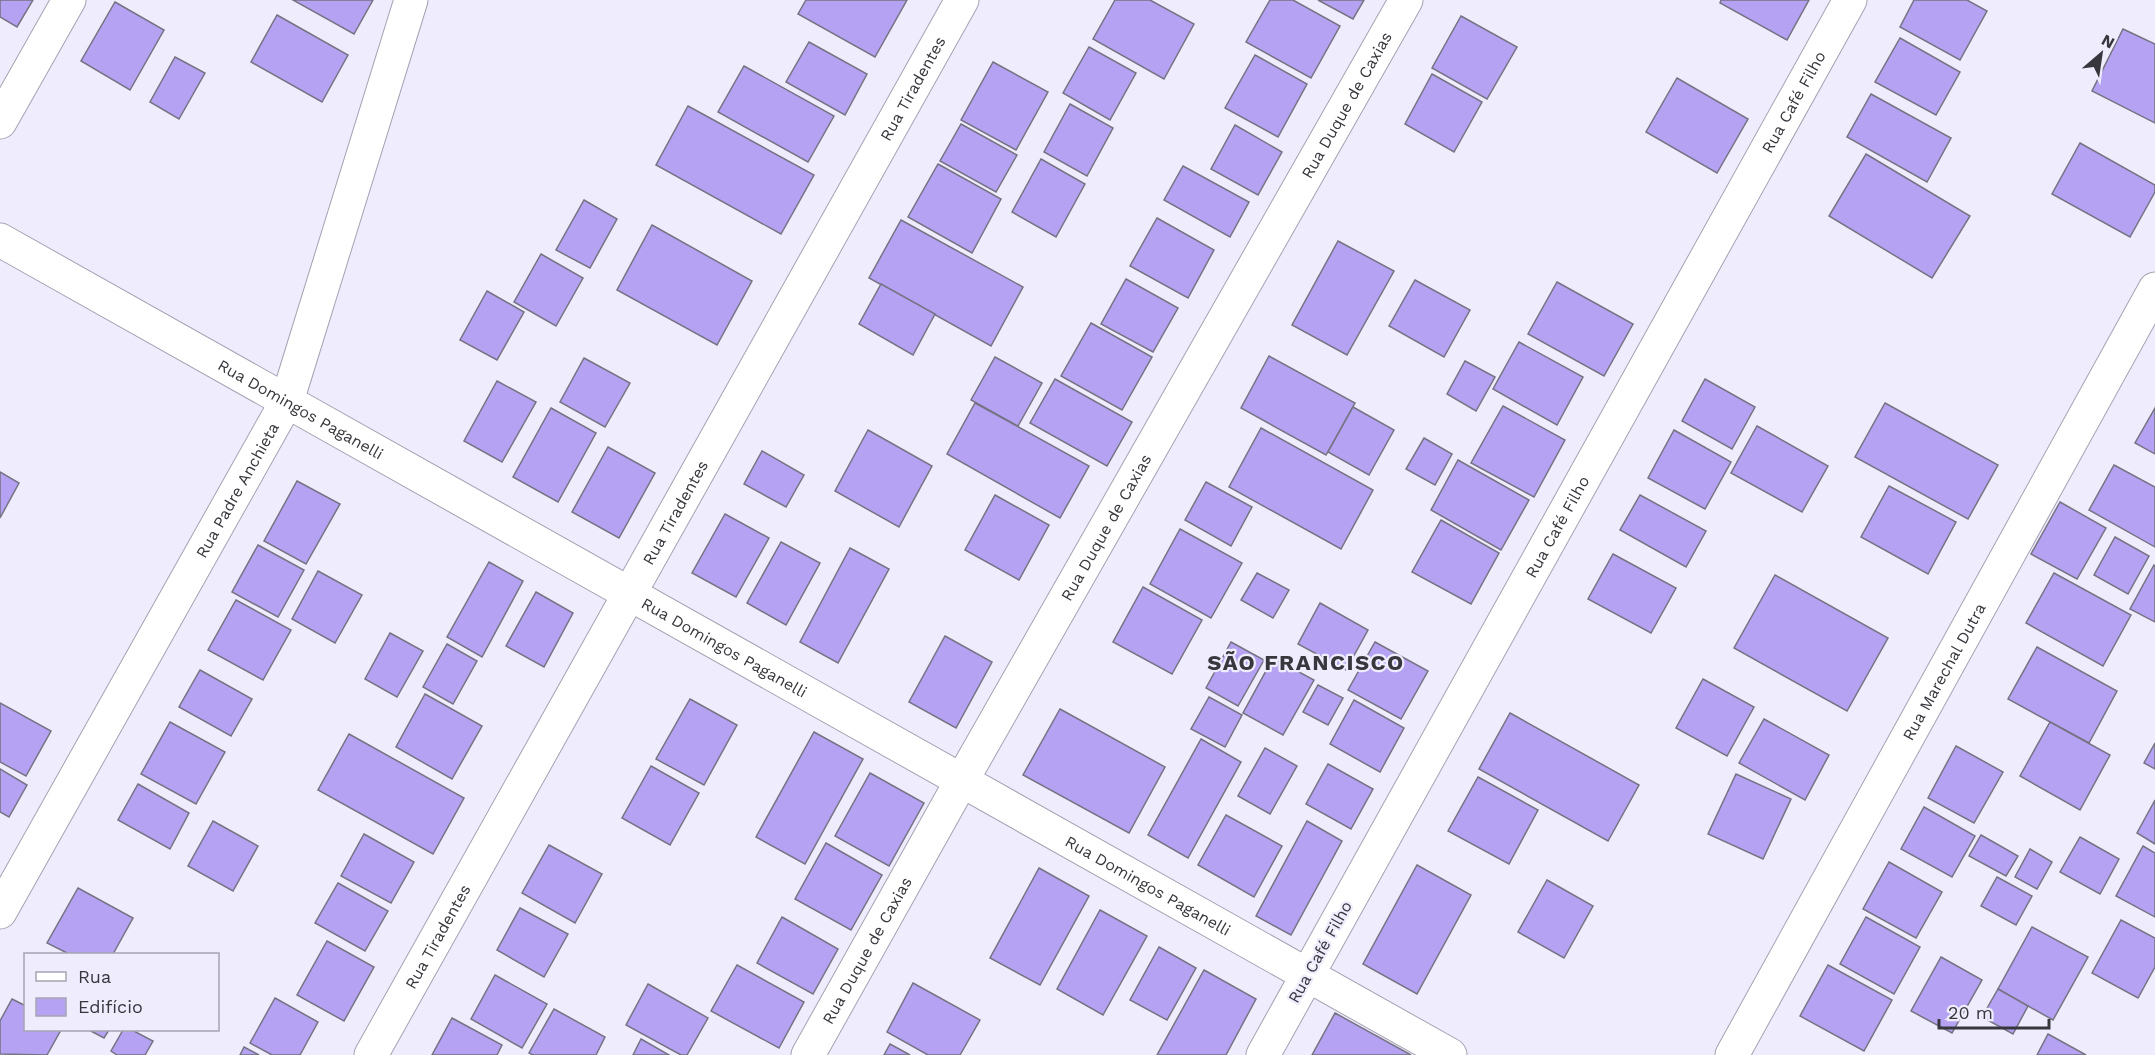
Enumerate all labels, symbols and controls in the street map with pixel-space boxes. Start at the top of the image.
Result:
north arrow [2071,24,2131,84]
street label: Rua Duque de Caxias [1297,28,1396,182]
text: N [2098,30,2118,53]
street label: Rua Tiradentes [876,33,949,144]
street label: Rua Café Filho [1757,48,1829,156]
street label: Rua Domingos Paganelli [215,355,387,463]
street label: Rua Padre Anchieta [191,419,283,561]
street label: Rua Duque de Caxias [1057,451,1155,604]
street label: Rua Tiradentes [638,457,712,568]
street label: Rua Café Filho [1521,472,1593,581]
street label: Rua Domingos Paganelli [638,593,810,701]
street label: Rua Marechal Dutra [1898,600,1989,744]
district label: SÃO FRANCISCO [1207,650,1405,675]
street label: Rua Domingos Paganelli [1062,831,1234,939]
street label: Rua Duque de Caxias [818,873,915,1027]
street label: Rua Tiradentes [401,881,474,992]
street label: Rua Café Filho [1284,898,1356,1006]
legend [24,953,219,1031]
text: Rua [78,966,111,987]
scale bar [1939,992,2048,1030]
text: Edifício [78,996,143,1017]
text: 20 m [1948,1002,1993,1023]

